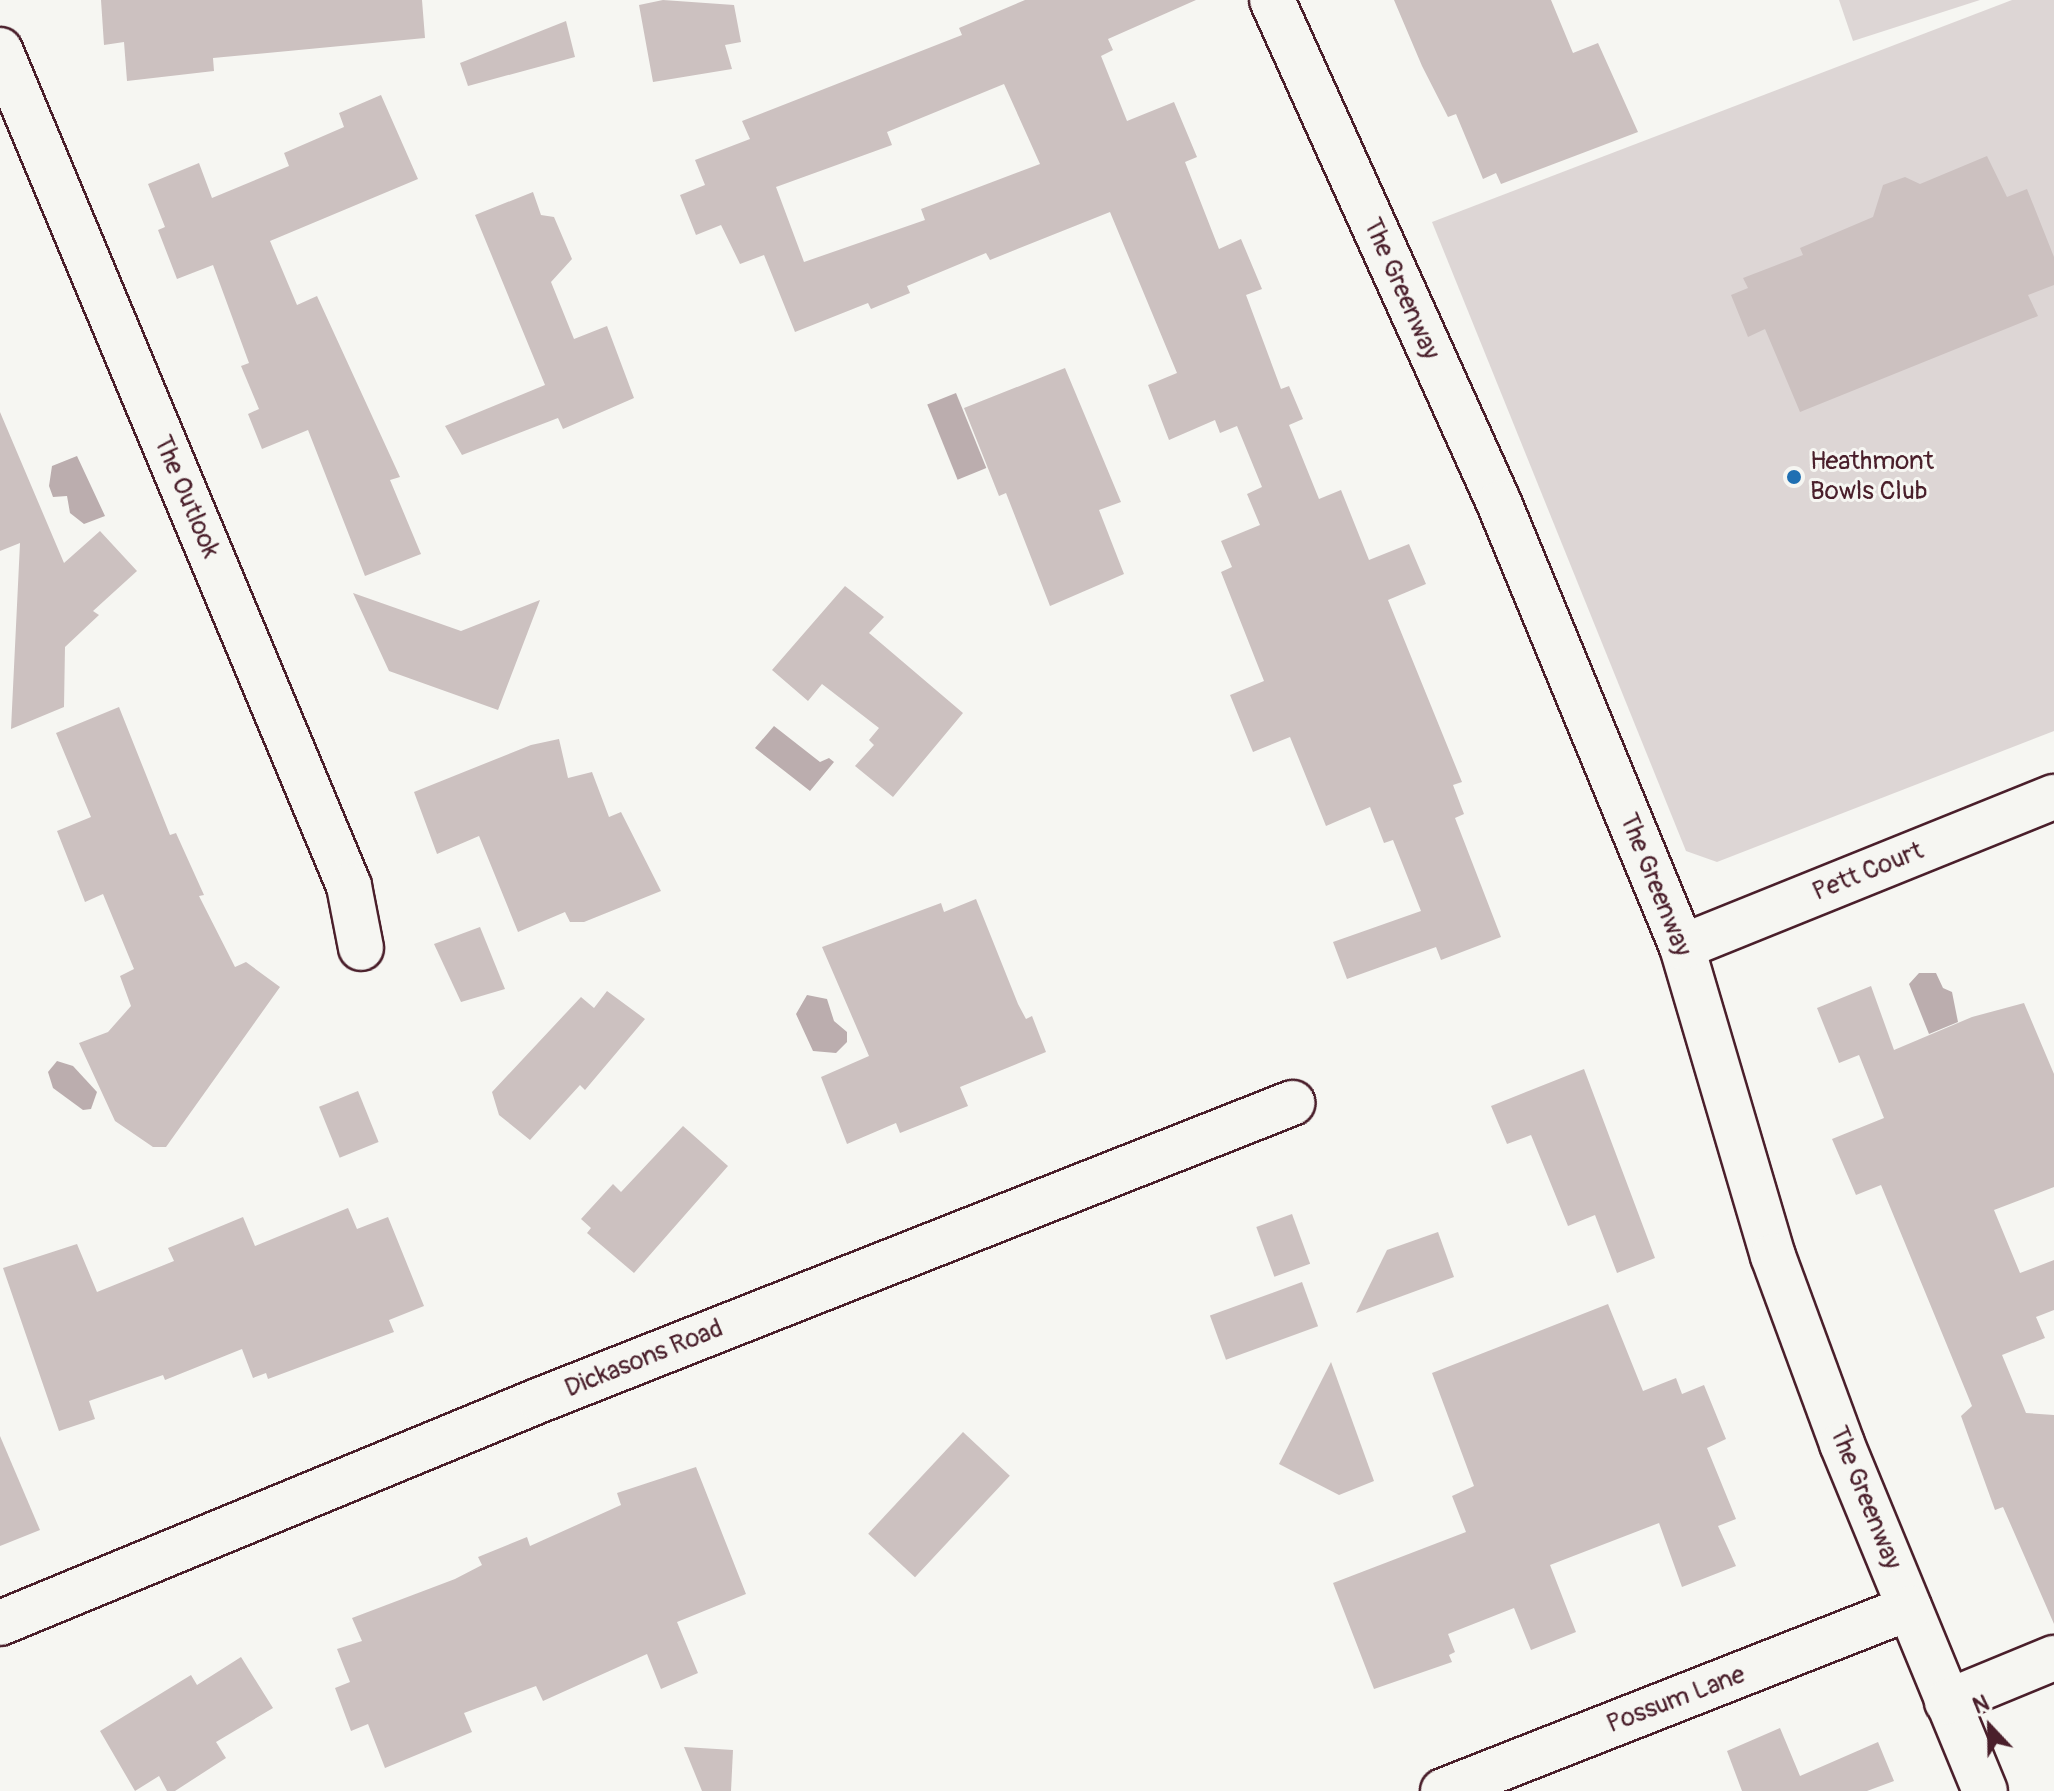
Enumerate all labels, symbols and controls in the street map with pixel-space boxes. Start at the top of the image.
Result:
street label: The Greenway [1356,213,1446,365]
street label: The Outlook [146,431,226,563]
place label: Heathmont Bowls Club [1810,446,1934,508]
marker: Heathmont Bowls Club [1785,468,1803,486]
street label: The Greenway [1612,809,1698,961]
street label: Pett Court [1808,836,1928,908]
street label: Dickasons Road [560,1313,728,1405]
street label: The Greenway [1822,1422,1908,1574]
street label: Possum Lane [1602,1659,1750,1741]
north arrow [1950,1687,2030,1767]
text: N [1969,1689,1993,1721]

